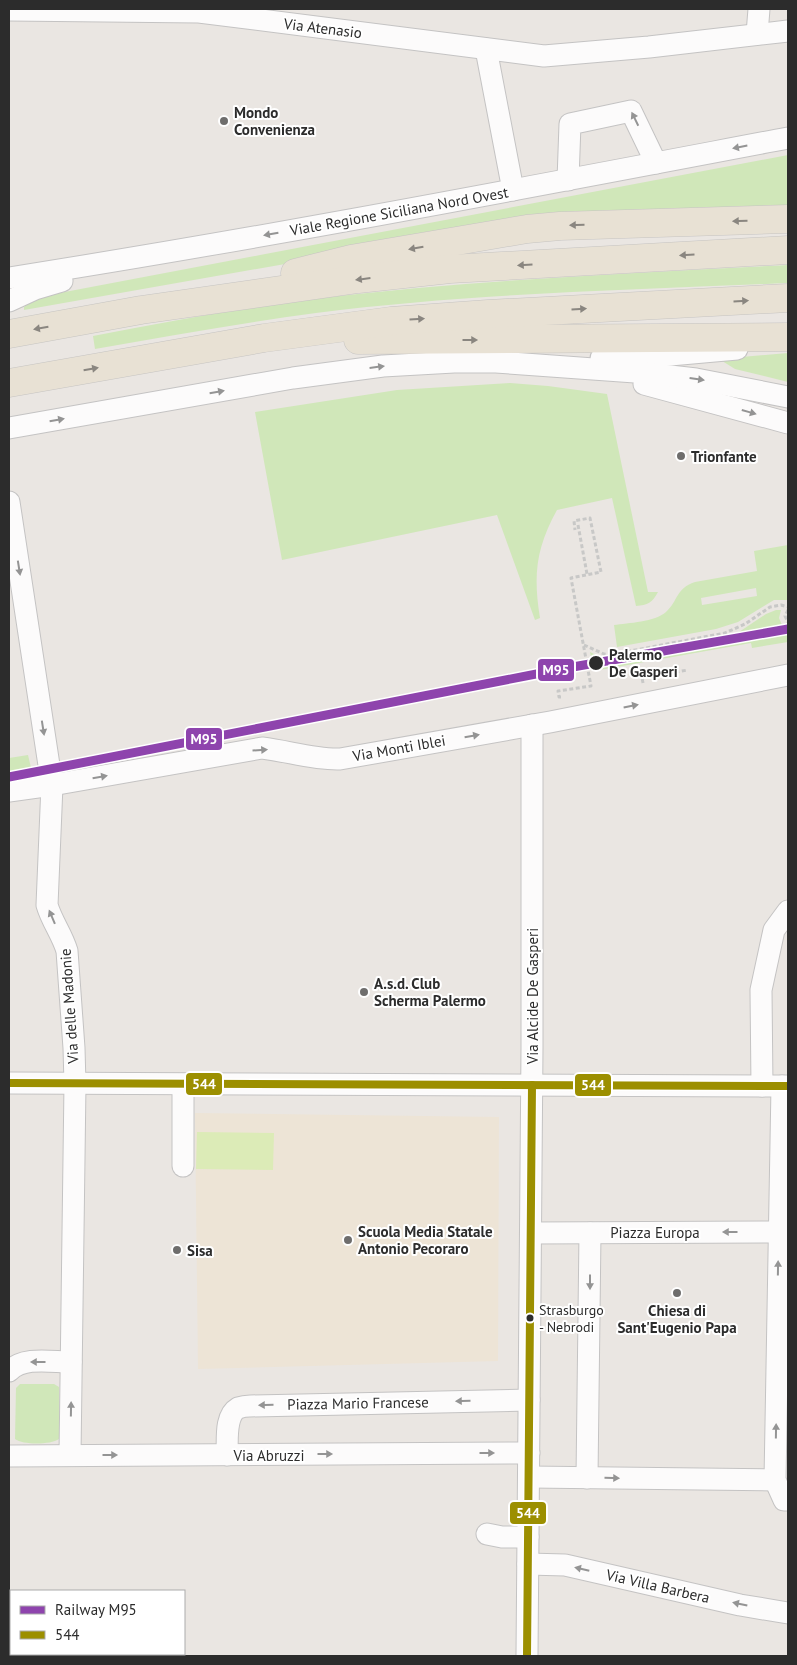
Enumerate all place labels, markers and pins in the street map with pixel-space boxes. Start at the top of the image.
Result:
place label: Mondo Convenienza [234,103,315,139]
marker: Mondo Convenienza [218,115,230,127]
place label: Trionfante [691,447,757,466]
marker: Trionfante [675,450,687,462]
place label: Palermo De Gasperi [609,645,678,681]
marker: Palermo De Gasperi [587,654,605,672]
place label: A.s.d. Club Scherma Palermo [374,974,486,1010]
marker: A.s.d. Club Scherma Palermo [358,986,370,998]
place label: Scuola Media Statale Antonio Pecoraro [358,1222,493,1258]
marker: Scuola Media Statale Antonio Pecoraro [342,1234,354,1246]
place label: Sisa [187,1241,213,1260]
marker: Sisa [171,1244,183,1256]
marker: Chiesa di Sant'Eugenio Papa [671,1287,683,1299]
place label: Strasburgo - Nebrodi [539,1301,604,1336]
place label: Chiesa di Sant'Eugenio Papa [617,1301,737,1337]
marker: Strasburgo - Nebrodi [525,1313,535,1323]

